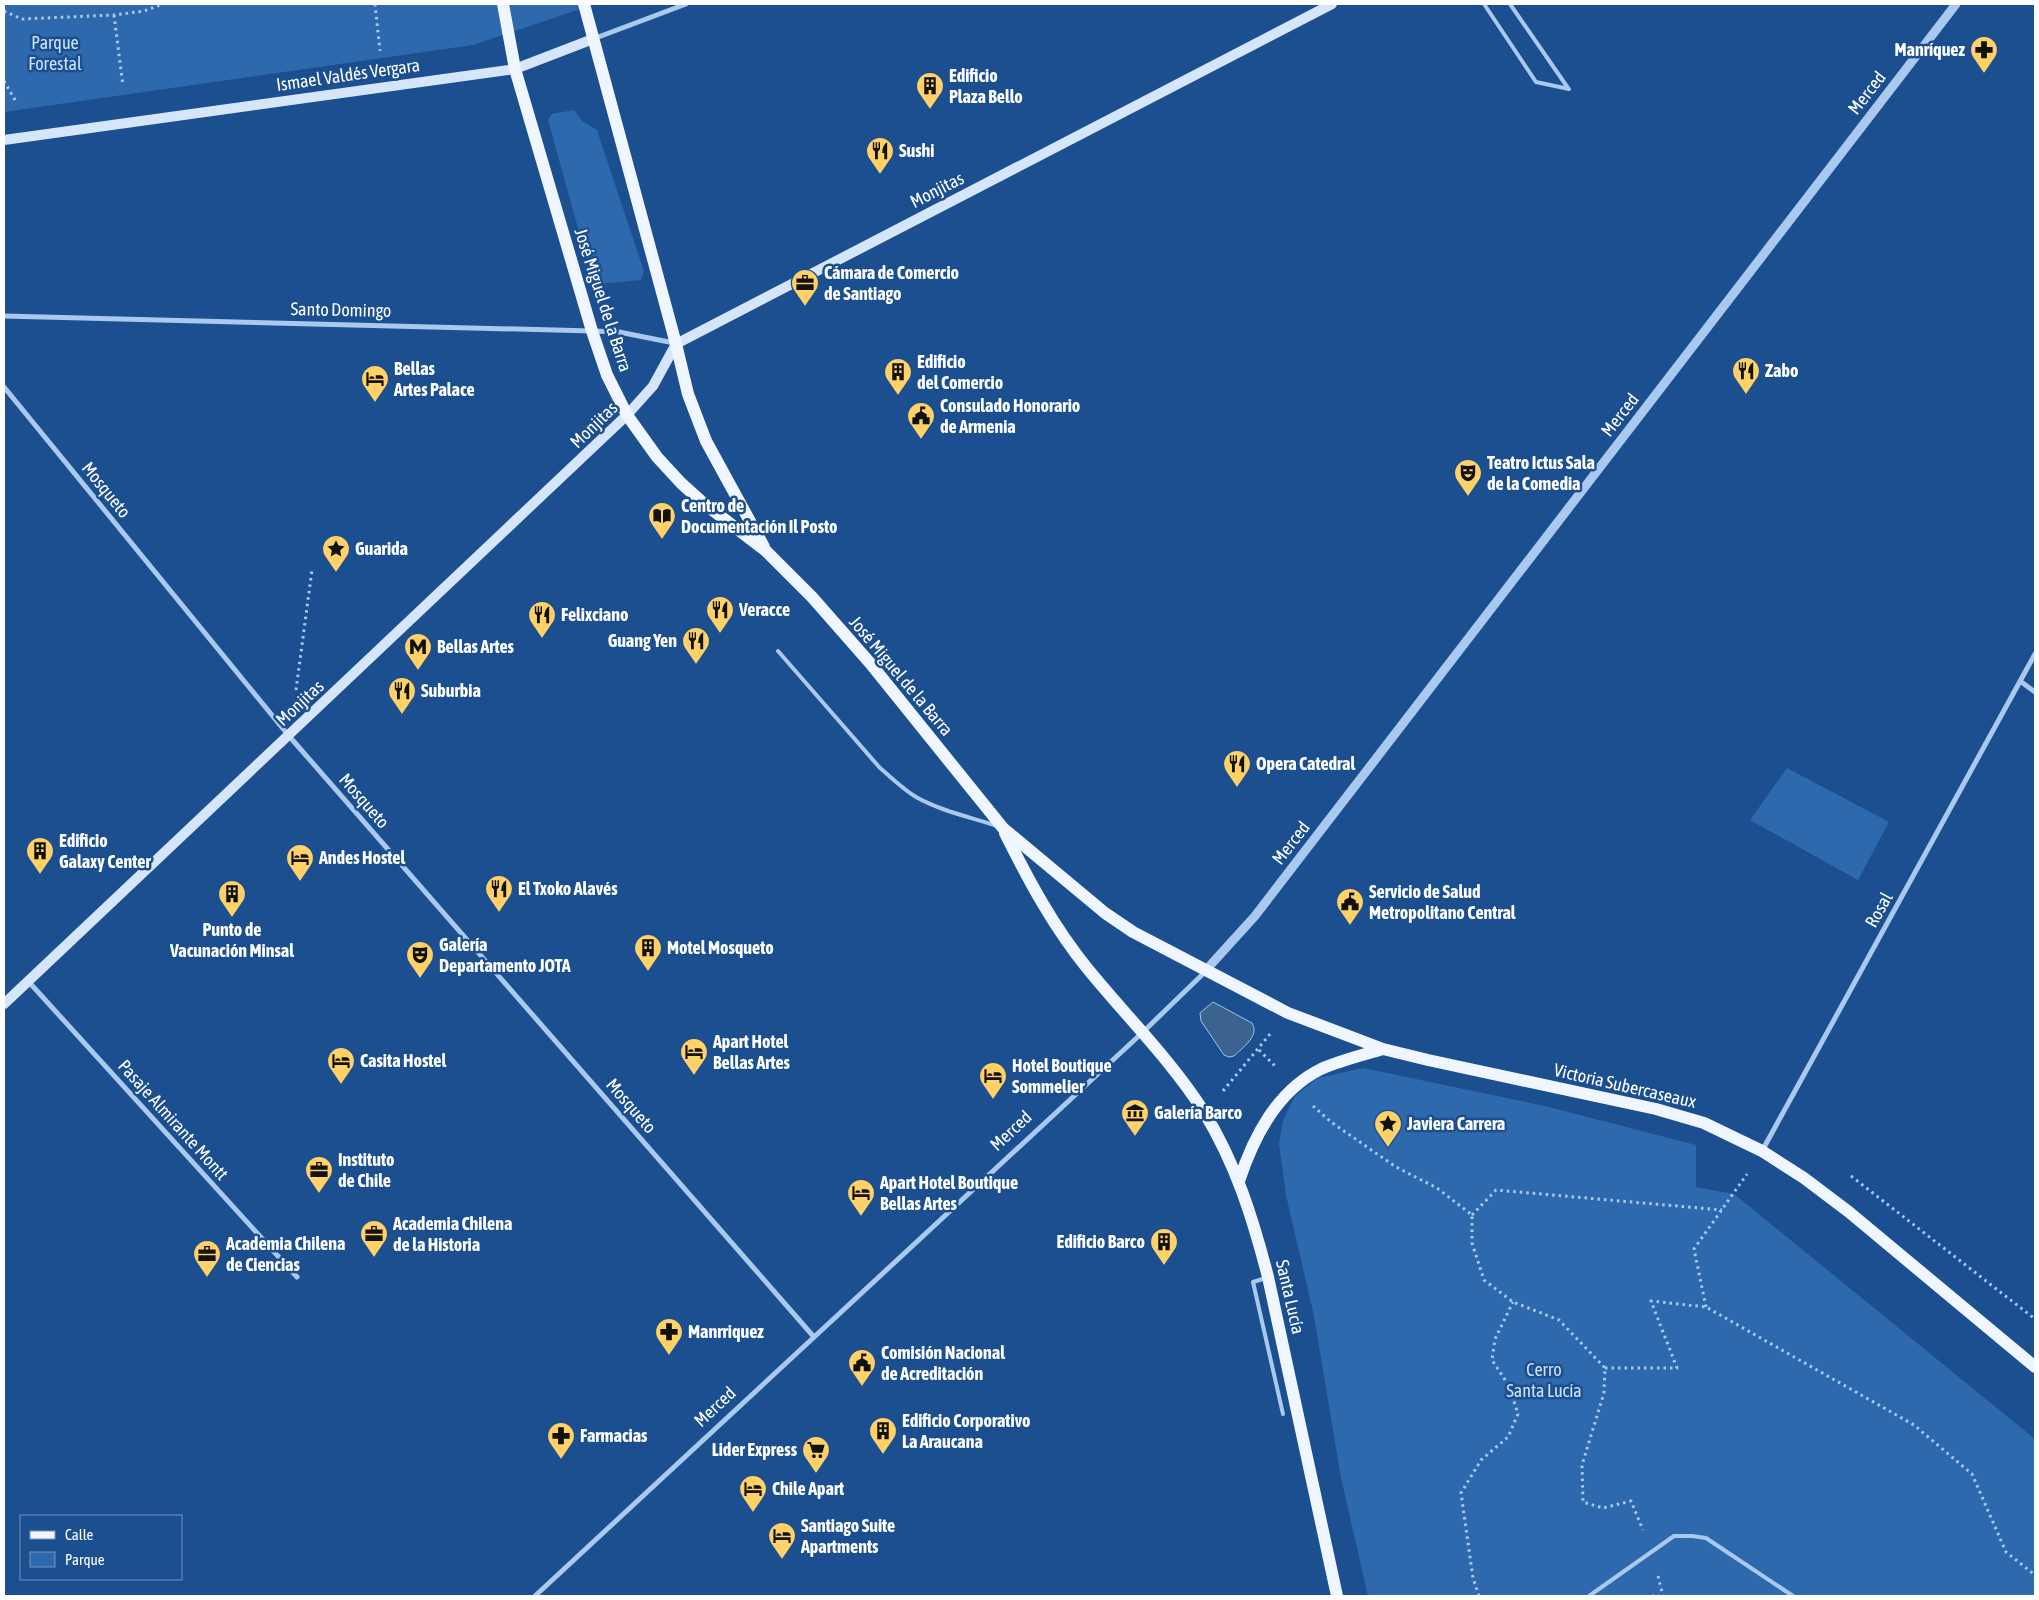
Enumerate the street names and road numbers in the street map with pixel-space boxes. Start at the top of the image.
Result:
street label: Ismael Valdés Vergara [275,54,421,95]
street label: Merced [1843,67,1890,118]
street label: Monjitas [906,167,967,212]
street label: José Miguel de la Barra [570,225,637,374]
street label: Santo Domingo [290,298,392,321]
street label: Merced [1596,389,1643,440]
street label: Monjitas [566,397,622,452]
street label: Mosqueto [78,458,135,522]
street label: José Miguel de la Barra [845,612,957,740]
street label: Monjitas [271,675,328,730]
street label: Mosqueto [335,769,394,832]
street label: Merced [1267,817,1314,868]
street label: Rosal [1860,888,1897,931]
street label: Pasaje Almirante Montt [114,1055,233,1184]
street label: Victoria Subercaseaux [1552,1059,1698,1112]
street label: Mosqueto [602,1074,661,1137]
street label: Merced [986,1106,1036,1155]
street label: Santa Lucía [1272,1258,1309,1336]
street label: Merced [690,1382,740,1431]

